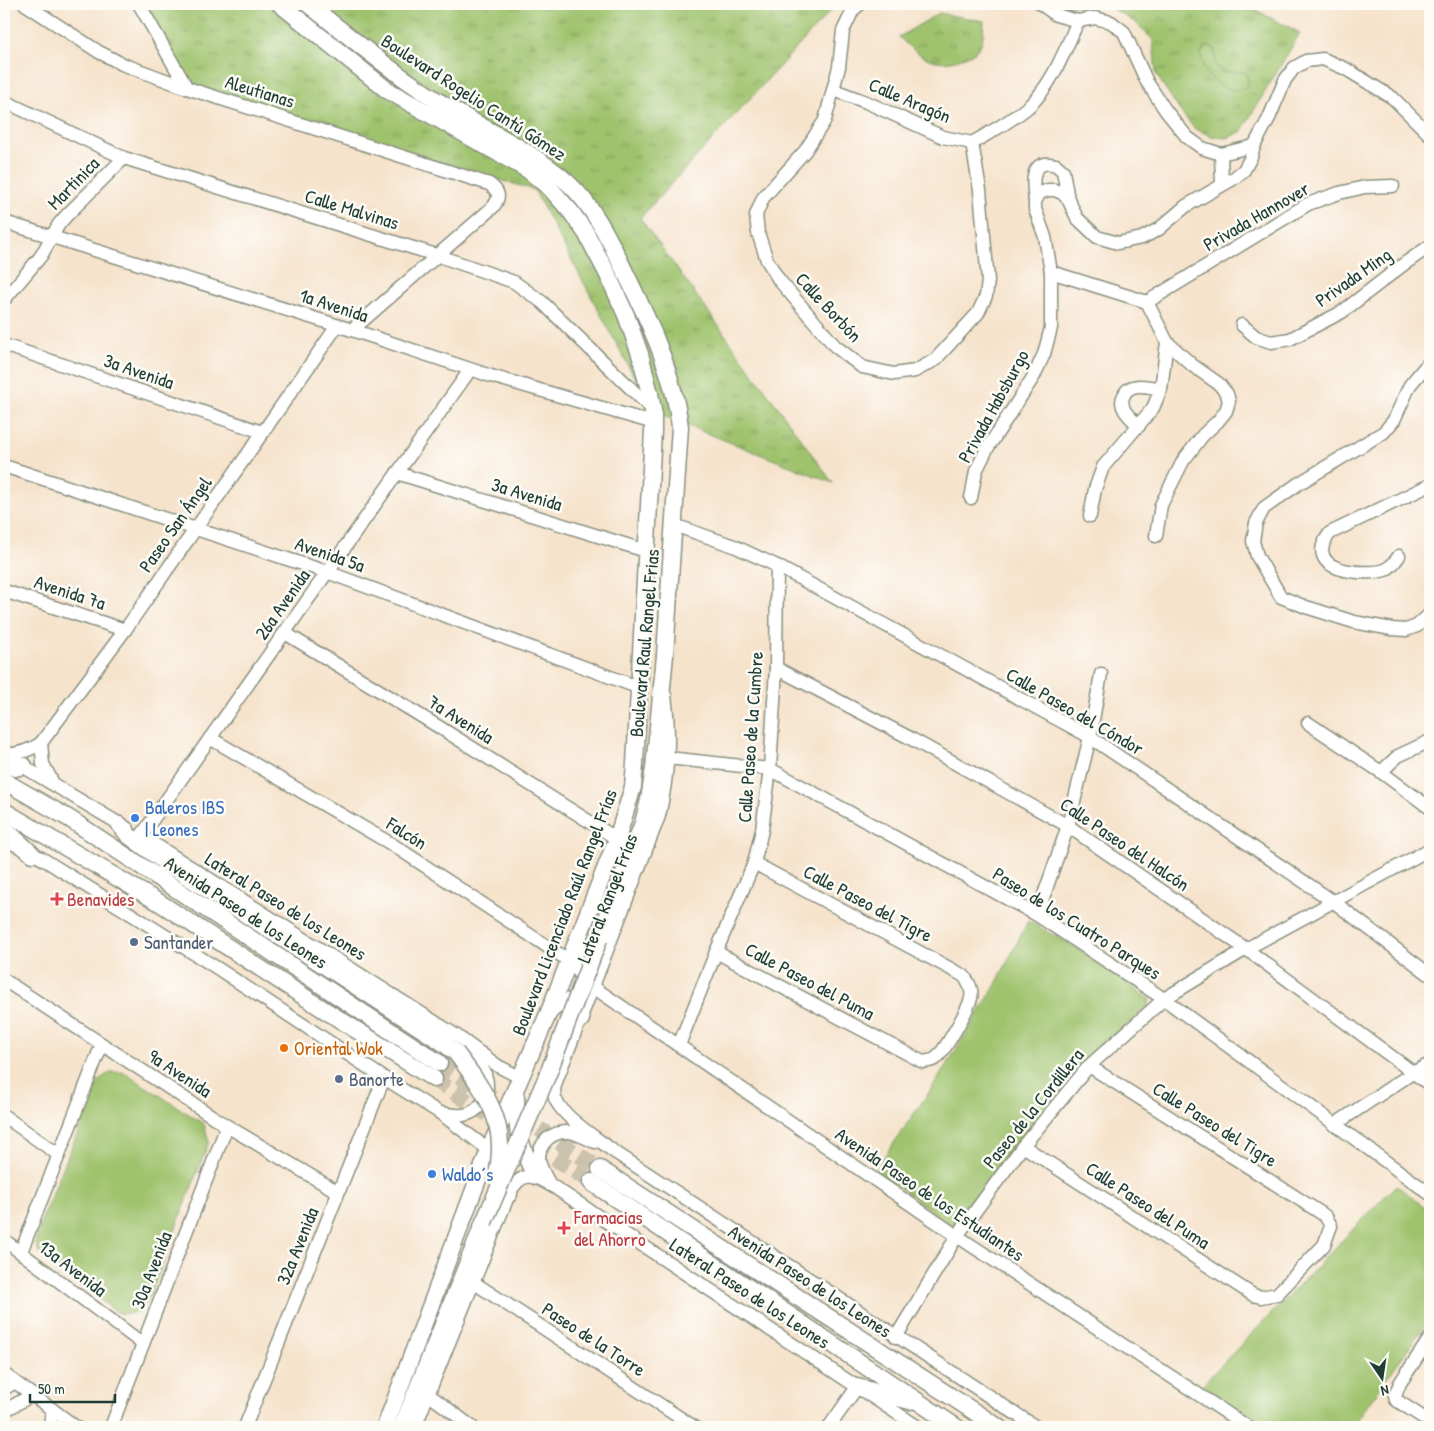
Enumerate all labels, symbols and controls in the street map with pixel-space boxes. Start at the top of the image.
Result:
street label: Boulevard Rogelio Cantú Gómez [376,27,572,167]
street label: Aleutianas [222,68,298,114]
street label: Calle Aragón [865,71,955,129]
street label: Martinica [41,150,105,215]
street label: Privada Hannover [1198,175,1314,257]
street label: Calle Malvinas [302,182,402,236]
street label: Privada Ming [1310,241,1396,313]
street label: Calle Borbón [790,266,868,348]
street label: 1a Avenida [296,282,372,328]
street label: Privada Habsburgo [951,345,1035,467]
street label: 3a Avenida [101,347,178,395]
street label: Paseo San Ángel [132,470,218,577]
street label: 3a Avenida [489,471,566,517]
street label: Avenida 5a [292,530,369,578]
street label: Boulevard Raul Rangel Frias [623,548,665,738]
street label: 26a Avenida [248,563,316,644]
street label: Avenida 7a [31,568,109,616]
street label: Calle Paseo de la Cumbre [731,650,769,823]
street label: Calle Paseo del Cóndor [1001,661,1149,761]
street label: 7a Avenida [423,689,499,750]
street label: Boulevard Licenciado Raúl Rangel Frías [505,785,623,1039]
street label: Calle Paseo del Halcón [1055,791,1195,897]
place label: Baleros IBS | Leones [145,794,224,842]
street label: Falcón [381,810,432,855]
marker: Baleros IBS | Leones [129,812,141,824]
street label: Lateral Rangel Frías [570,830,644,966]
street label: Lateral Paseo de los Leones [200,846,372,966]
street label: Avenida Paseo de los Leones [159,849,333,975]
street label: Calle Paseo del Tigre [799,858,937,948]
street label: Paseo de los Cuatro Parques [988,861,1166,985]
place label: Benavides [67,886,134,912]
marker: Benavides [51,893,63,905]
place label: Santander [144,929,214,955]
marker: Santander [128,936,140,948]
street label: Calle Paseo del Puma [741,936,880,1026]
place label: Oriental Wok [294,1035,383,1061]
marker: Oriental Wok [278,1042,290,1054]
street label: Paseo de la Cordillera [977,1042,1090,1173]
street label: 9a Avenida [143,1043,217,1104]
place label: Banorte [349,1066,404,1092]
marker: Banorte [333,1073,345,1085]
street label: Calle Paseo del Tigre [1148,1075,1283,1173]
street label: Avenida Paseo de los Estudiantes [830,1121,1030,1267]
street label: Calle Paseo del Puma [1081,1155,1215,1255]
place label: Waldo´s [442,1161,493,1187]
marker: Waldo´s [426,1168,438,1180]
street label: 32a Avenida [270,1203,324,1289]
place label: Farmacias del Ahorro [573,1204,646,1252]
street label: Avenida Paseo de los Leones [723,1218,897,1344]
marker: Farmacias del Ahorro [558,1222,570,1234]
street label: 30a Avenida [124,1227,178,1312]
street label: Lateral Paseo de los Leones [665,1232,835,1354]
street label: 13a Avenida [33,1234,113,1303]
street label: Paseo de la Torre [537,1296,651,1382]
north arrow [1356,1354,1406,1404]
scale bar [30,1371,115,1403]
text: 50 m [38,1378,65,1399]
text: N [1379,1381,1391,1401]

